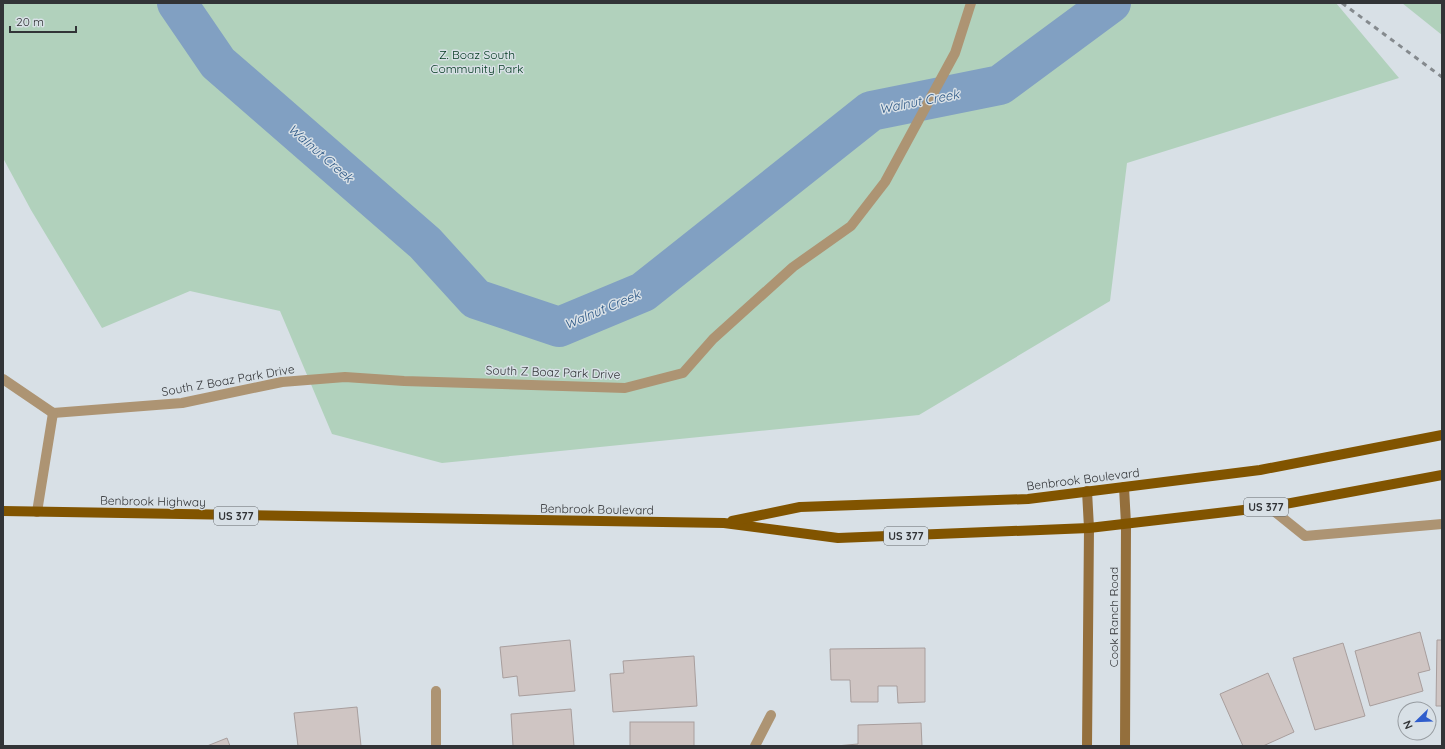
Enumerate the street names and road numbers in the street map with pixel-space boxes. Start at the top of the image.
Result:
street label: South Z Boaz Park Drive [160,361,296,399]
street label: South Z Boaz Park Drive [485,362,621,382]
street label: Benbrook Boulevard [1026,465,1140,493]
street label: Benbrook Highway [100,493,206,509]
road number: US 377 [1244,498,1288,516]
street label: Benbrook Boulevard [540,501,654,517]
road number: US 377 [214,507,258,525]
road number: US 377 [884,527,928,545]
street label: Cook Ranch Road [1106,567,1121,667]

